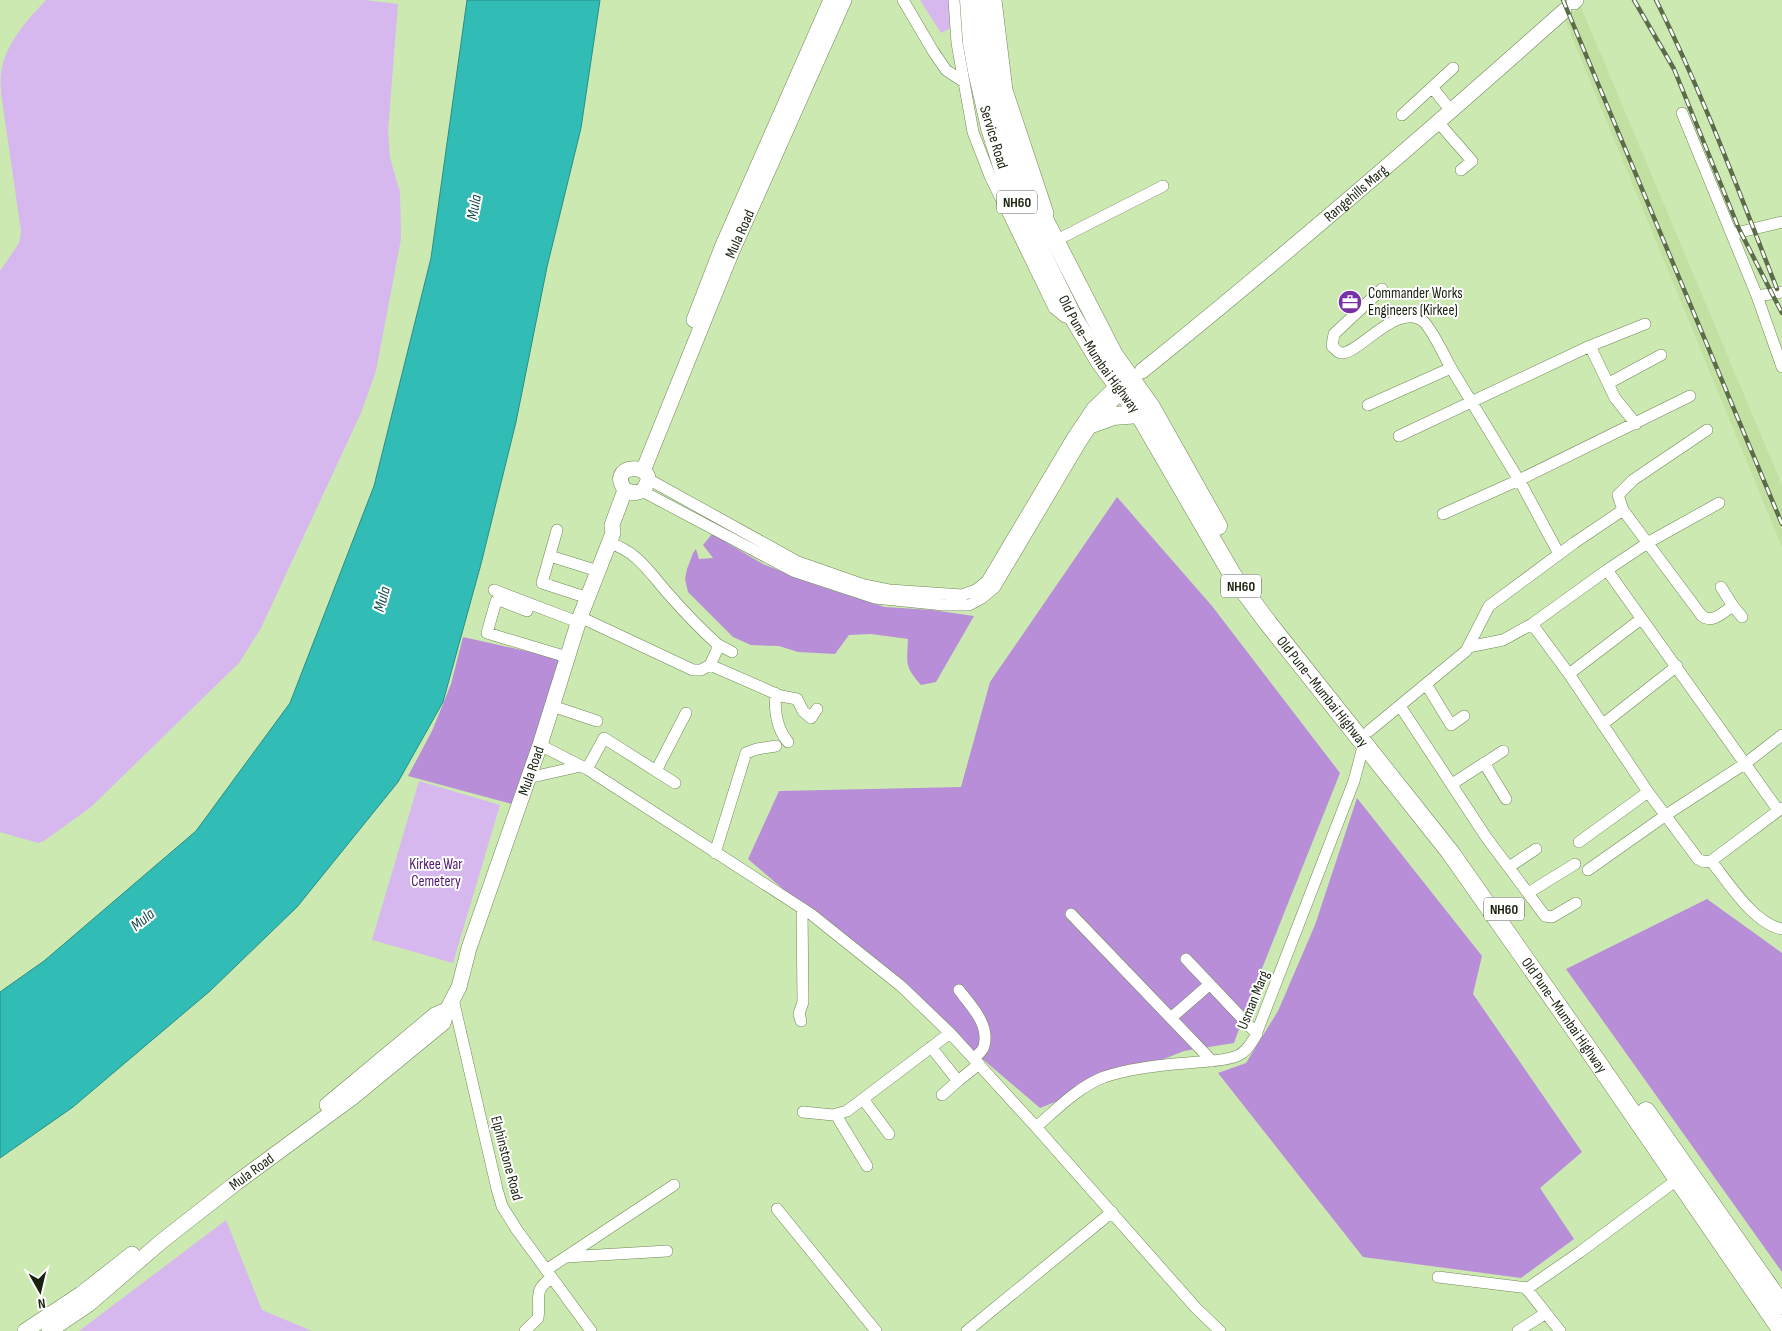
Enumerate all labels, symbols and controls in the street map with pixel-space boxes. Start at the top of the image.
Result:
street label: Service Road [975,103,1012,171]
street label: Rangehills Marg [1320,161,1392,226]
road number: NH60 [997,190,1037,213]
water label: Mula [463,193,486,221]
street label: Mula Road [721,207,759,261]
place label: Commander Works Engineers (Kirkee) [1368,284,1463,320]
office icon: Commander Works Engineers (Kirkee) [1337,289,1363,315]
street label: Old Pune–Mumbai Highway [1054,292,1144,417]
road number: NH60 [1221,574,1261,598]
water label: Mula [370,584,395,614]
street label: Old Pune–Mumbai Highway [1272,633,1372,752]
street label: Mula Road [514,744,549,798]
park label: Kirkee War Cemetery [409,855,463,891]
road number: NH60 [1484,898,1524,921]
water label: Mula [127,905,159,935]
street label: Old Pune–Mumbai Highway [1517,954,1611,1077]
street label: Usman Marg [1233,968,1274,1032]
street label: Elphinstone Road [486,1114,527,1202]
street label: Mula Road [225,1149,278,1195]
north arrow [15,1266,65,1316]
text: N [37,1294,47,1312]

